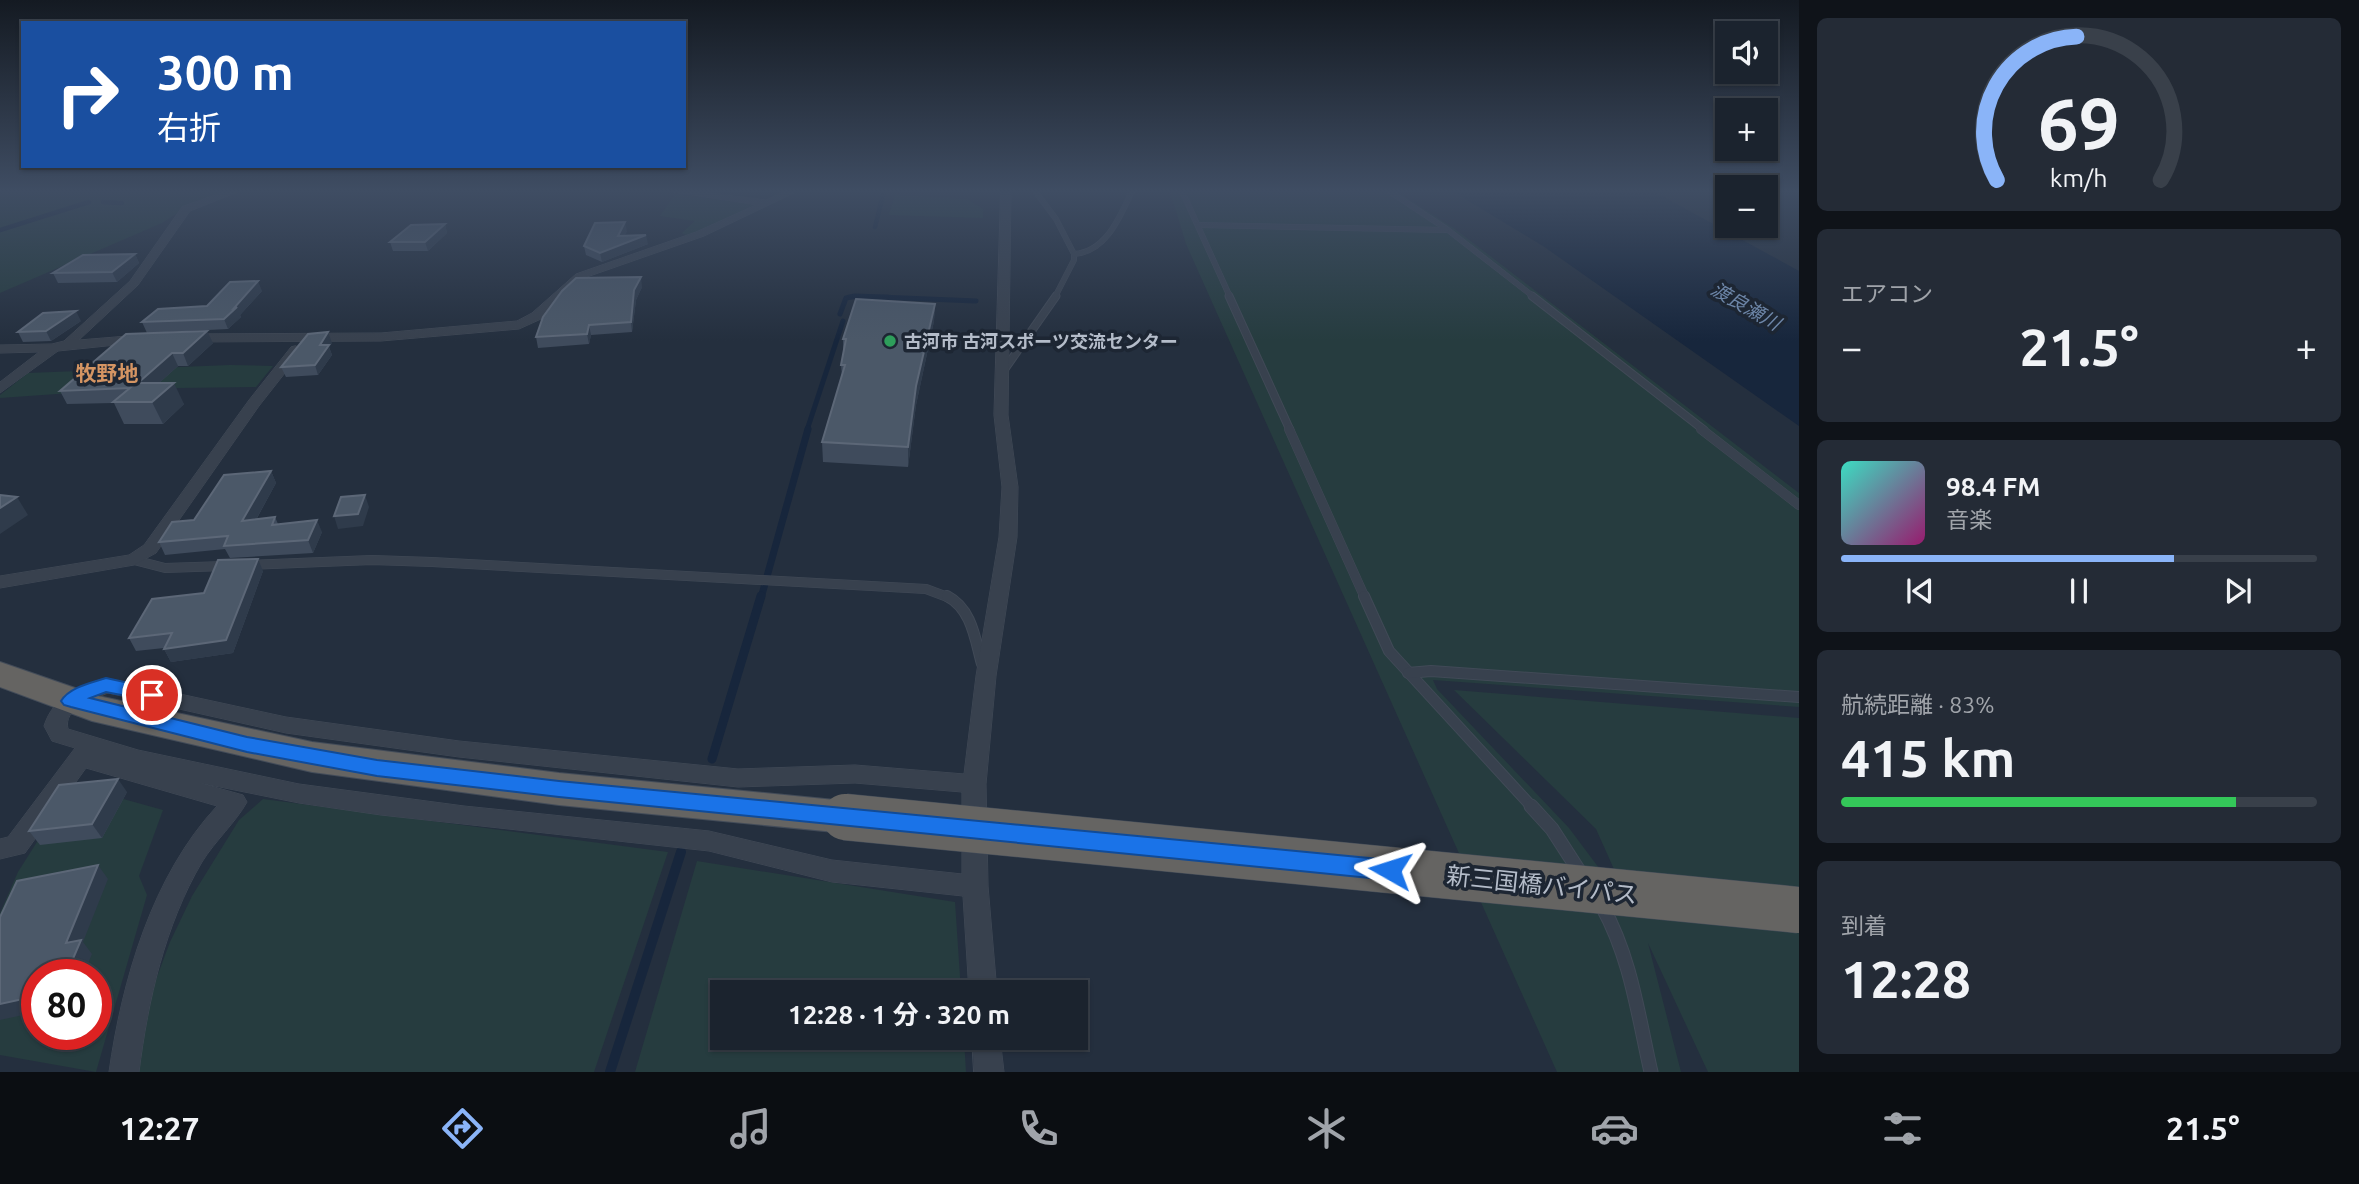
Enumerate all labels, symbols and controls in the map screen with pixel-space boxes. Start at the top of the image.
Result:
map controls [1715,21,1778,238]
button: sound [1715,21,1778,84]
text: 300 m [157,44,294,99]
icon: right [42,49,133,140]
text: 69 [2038,83,2120,165]
button: + [1715,98,1778,161]
text: 右折 [157,109,221,145]
text: km/h [2050,164,2108,192]
button: − [1715,175,1778,238]
water label: 渡良瀬川 [1708,277,1786,336]
text: エアコン [1841,281,1933,306]
text: 21.5° [2019,318,2139,376]
text: − [1841,326,1862,368]
text: + [2296,326,2317,368]
place label: 古河市 古河スポーツ交流センター [904,331,1178,351]
marker: 古河市 古河スポーツ交流センター [882,333,898,349]
district label: 牧野地 [76,361,139,385]
text: 98.4 FM [1946,472,2040,501]
text: 音楽 [1946,507,1992,532]
icon: previous [1901,572,1939,610]
icon: pause [2060,572,2098,610]
icon: next [2219,572,2257,610]
pin [122,665,182,725]
icon: arrive [133,676,171,714]
text: 航続距離 · 83% [1841,692,1994,717]
text: 415 km [1841,729,2015,787]
position arrow [1353,833,1427,907]
street label: 新三国橋バイパス [1445,862,1639,908]
text: 到着 [1841,913,1887,938]
text: 12:28 [1841,950,1971,1008]
speed limit sign: 80 [21,959,112,1050]
text: 12:28 · 1 分 · 320 m [788,1000,1010,1029]
icon: directions [438,1104,487,1153]
icon: music [726,1104,775,1153]
icon: phone [1014,1104,1063,1153]
icon: climate [1302,1104,1351,1153]
icon: car [1590,1104,1639,1153]
icon: filters [1878,1104,1927,1153]
text: 12:27 [119,1110,200,1146]
text: 21.5° [2166,1110,2239,1146]

